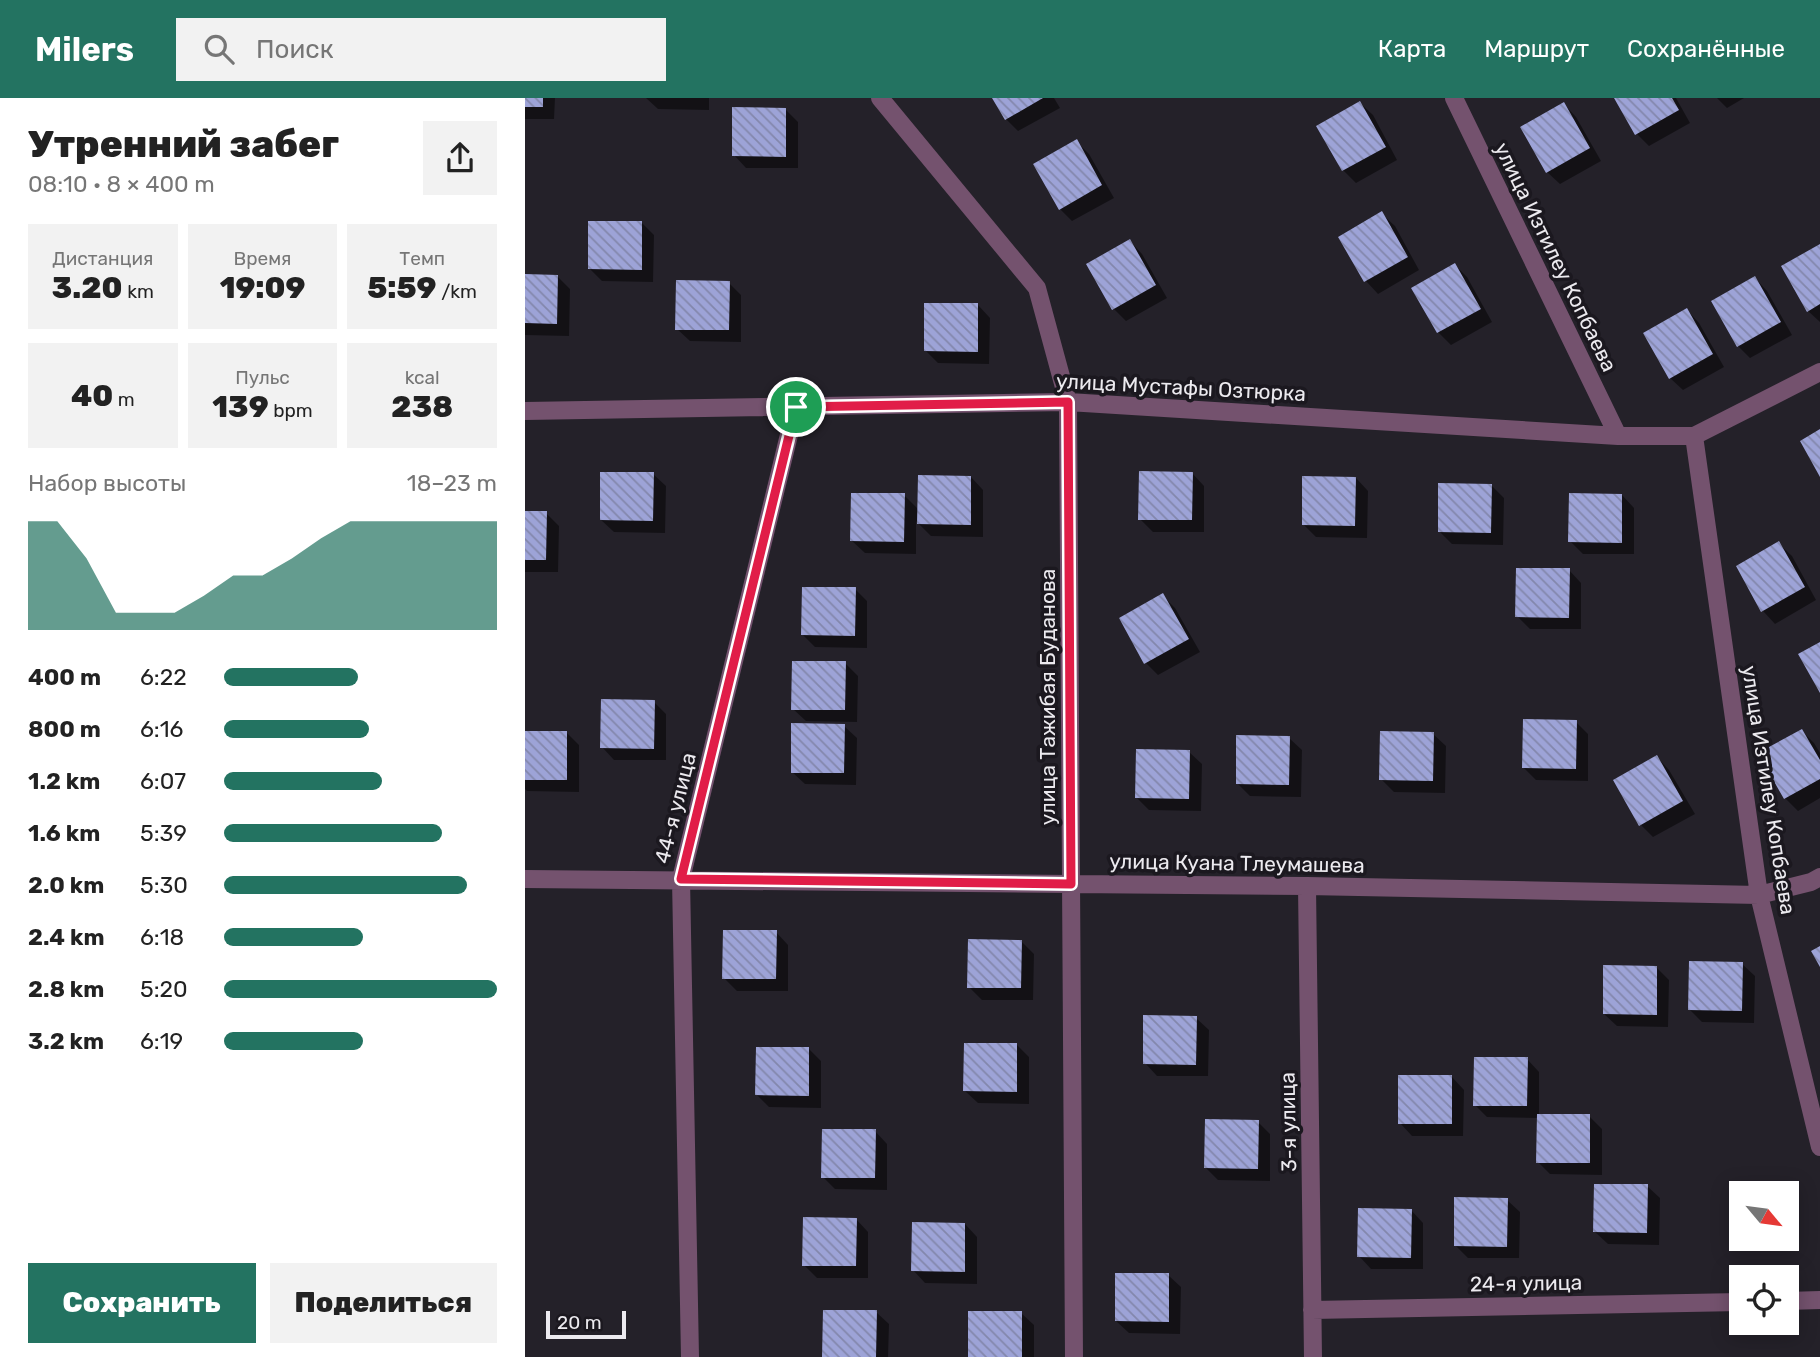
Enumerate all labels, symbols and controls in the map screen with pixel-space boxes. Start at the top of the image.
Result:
search box [176,18,666,81]
text: Milers [35,30,134,69]
icon: search [200,30,238,68]
text: Поиск [256,34,334,65]
text: Карта [1378,35,1446,63]
text: Маршрут [1484,35,1589,63]
text: Сохранённые [1627,35,1785,63]
text: Утренний забег [28,121,339,167]
button: share [423,121,497,195]
street label: улица Изтилеу Копбаева [1490,138,1622,376]
text: 08:10 · 8 × 400 m [28,170,215,198]
text: Дистанция [52,247,153,270]
text: Время [234,247,291,270]
text: Темп [399,247,445,270]
text: 3.20 [52,270,123,306]
text: 19:09 [220,270,305,306]
text: 5:59 [367,270,436,306]
text: km [123,280,154,303]
text: /km [436,280,477,303]
text: Пульс [235,366,290,389]
text: kcal [405,366,440,389]
street label: улица Мустафы Озтюрка [1055,368,1307,406]
pin [766,377,826,437]
text: 40 [71,378,113,414]
text: m [113,388,135,411]
icon: arrive [777,388,815,426]
text: 139 [212,389,269,425]
text: 238 [391,389,453,425]
text: bpm [269,399,313,422]
text: Набор высоты [28,469,186,497]
text: 18–23 m [407,469,497,497]
street label: улица Тажибая Буданова [1035,569,1060,825]
text: 400 m [28,663,101,691]
text: 6:22 [140,663,187,691]
street label: улица Изтилеу Копбаева [1737,664,1801,916]
text: 800 m [28,715,101,743]
text: 6:16 [140,715,183,743]
street label: 44-я улица [649,750,701,866]
text: 1.2 km [28,767,100,795]
text: 6:07 [140,767,186,795]
text: 1.6 km [28,819,100,847]
text: 5:39 [140,819,187,847]
street label: улица Куана Тлеумашева [1109,848,1365,878]
text: 2.0 km [28,871,104,899]
text: 5:30 [140,871,188,899]
text: 2.4 km [28,923,104,951]
text: 6:18 [140,923,184,951]
text: 2.8 km [28,975,104,1003]
text: 5:20 [140,975,188,1003]
text: 3.2 km [28,1027,104,1055]
text: 6:19 [140,1027,183,1055]
street label: 3-я улица [1275,1072,1301,1172]
north arrow [1729,1181,1799,1251]
map controls [1729,1181,1799,1335]
button: Сохранить [28,1263,256,1343]
button: Поделиться [270,1263,497,1343]
button: locate [1729,1265,1799,1335]
street label: 24-я улица [1470,1270,1582,1296]
scale bar [546,1308,627,1340]
text: 20 m [557,1311,602,1334]

